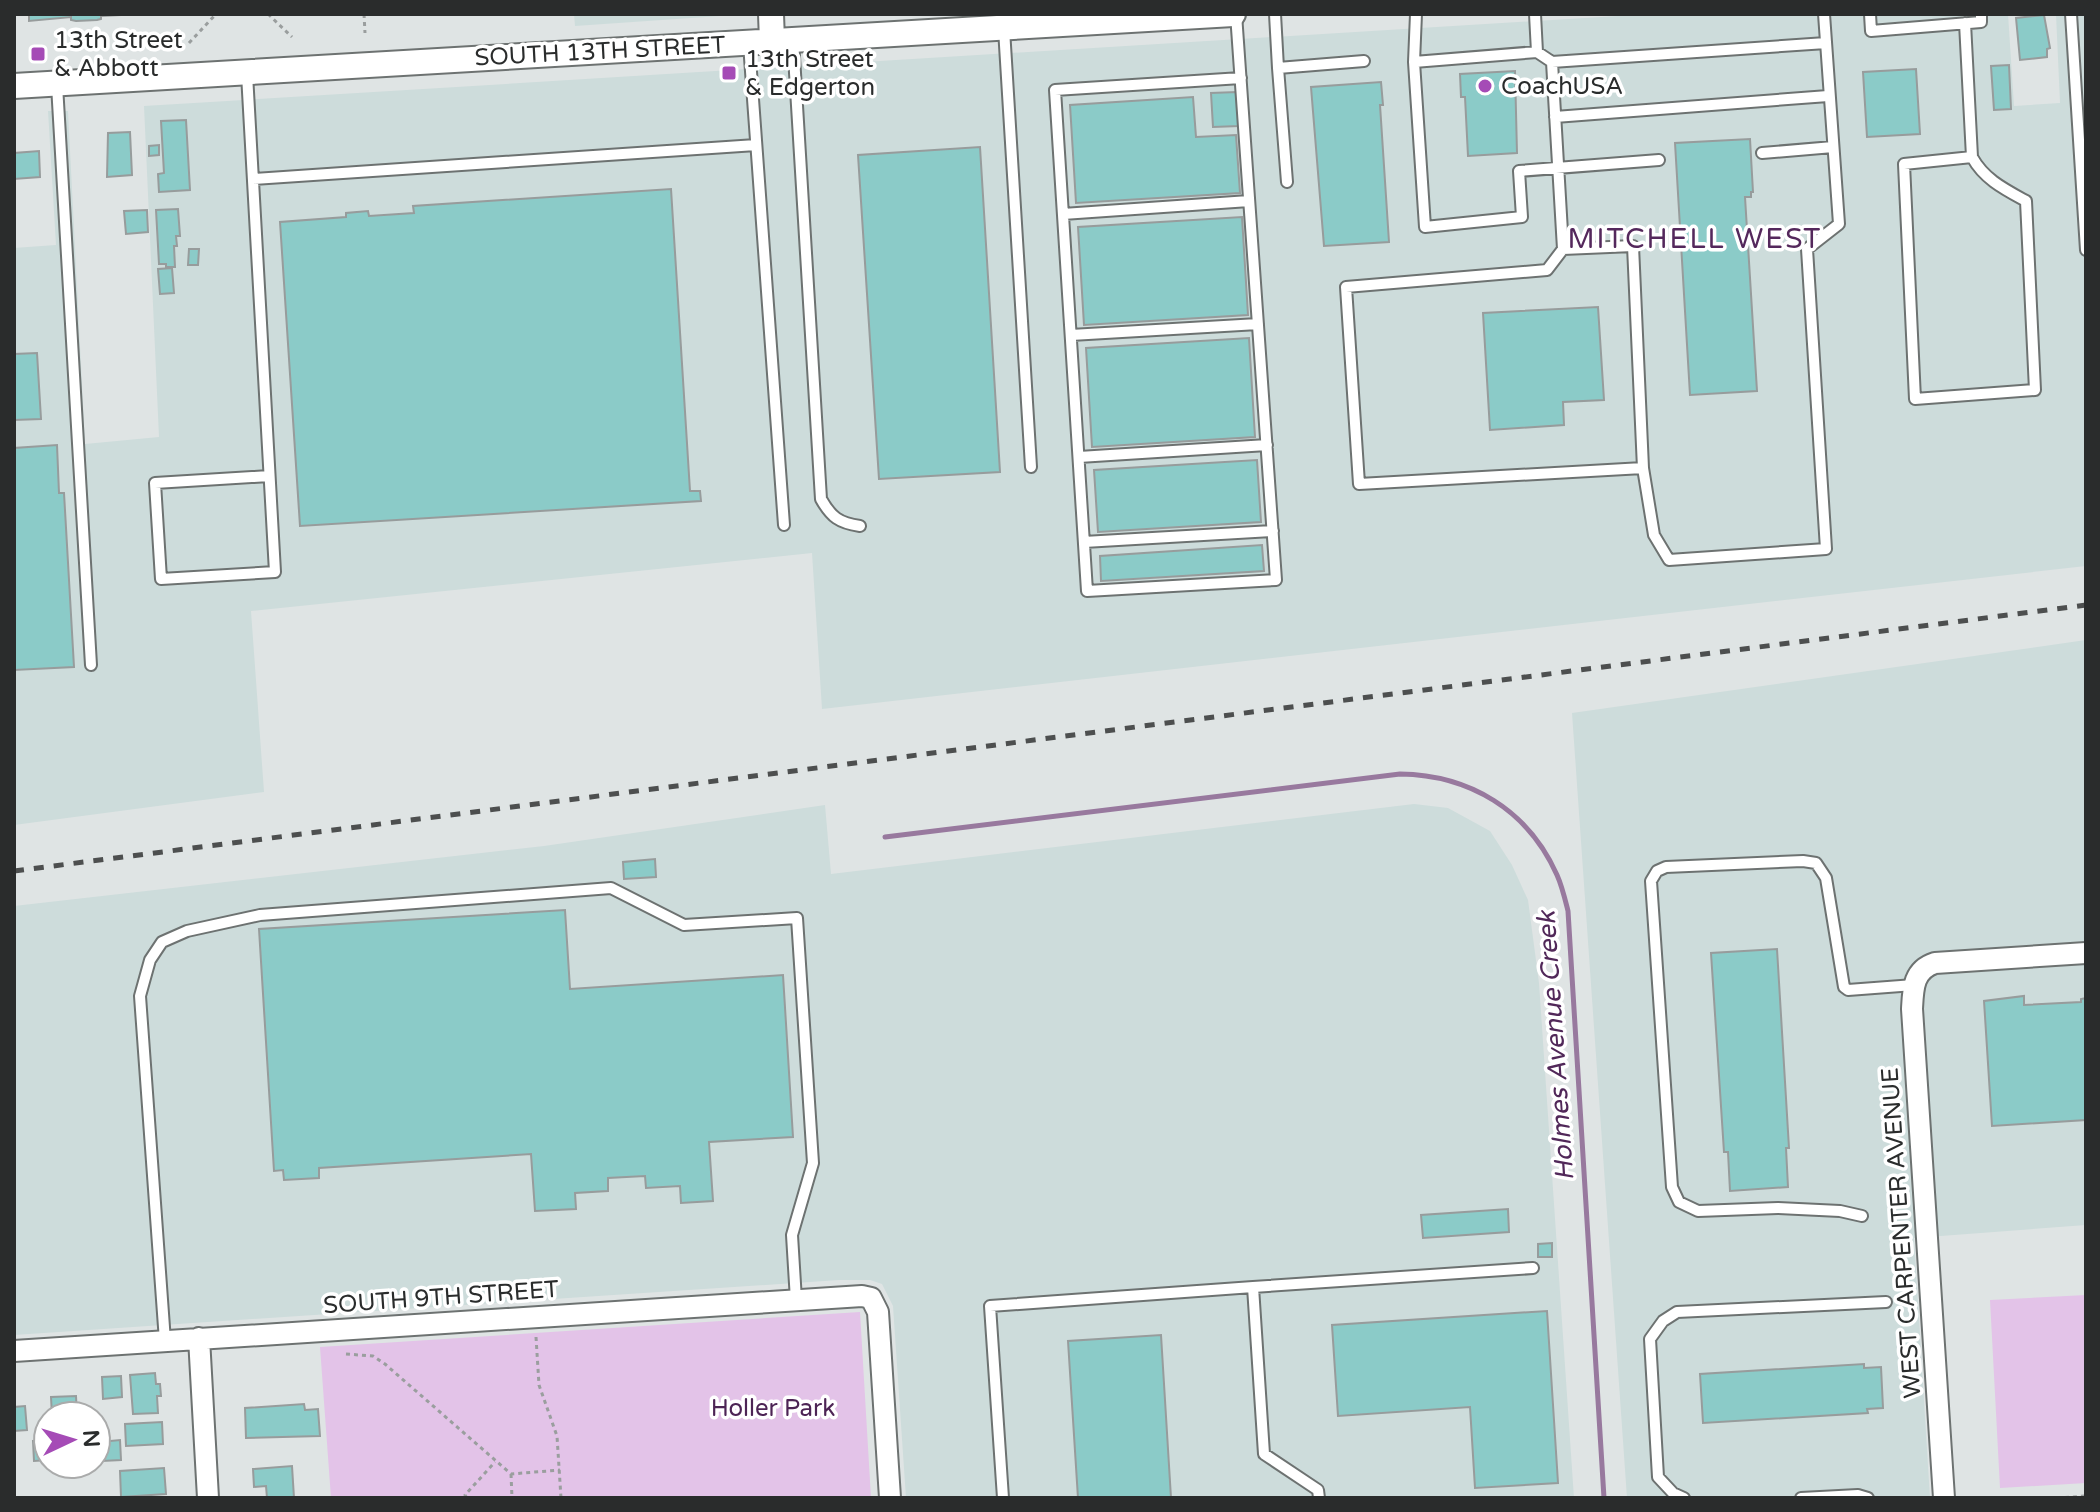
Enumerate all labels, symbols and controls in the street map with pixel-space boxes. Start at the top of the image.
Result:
place label: 13th Street & Abbott [54,26,183,83]
street label: SOUTH 13TH STREET [474,30,727,73]
marker: 13th Street & Abbott [29,45,47,63]
place label: 13th Street & Edgerton [745,45,875,102]
marker: 13th Street & Edgerton [720,64,738,82]
place label: CoachUSA [1501,72,1623,101]
marker: CoachUSA [1476,77,1494,95]
district label: MITCHELL WEST [1568,222,1822,256]
water label: Holmes Avenue Creek [1530,908,1580,1182]
street label: WEST CARPENTER AVENUE [1875,1067,1928,1399]
street label: SOUTH 9TH STREET [322,1275,560,1320]
park label: Holler Park [711,1394,835,1423]
north arrow [32,1400,112,1480]
text: N [77,1429,105,1448]

